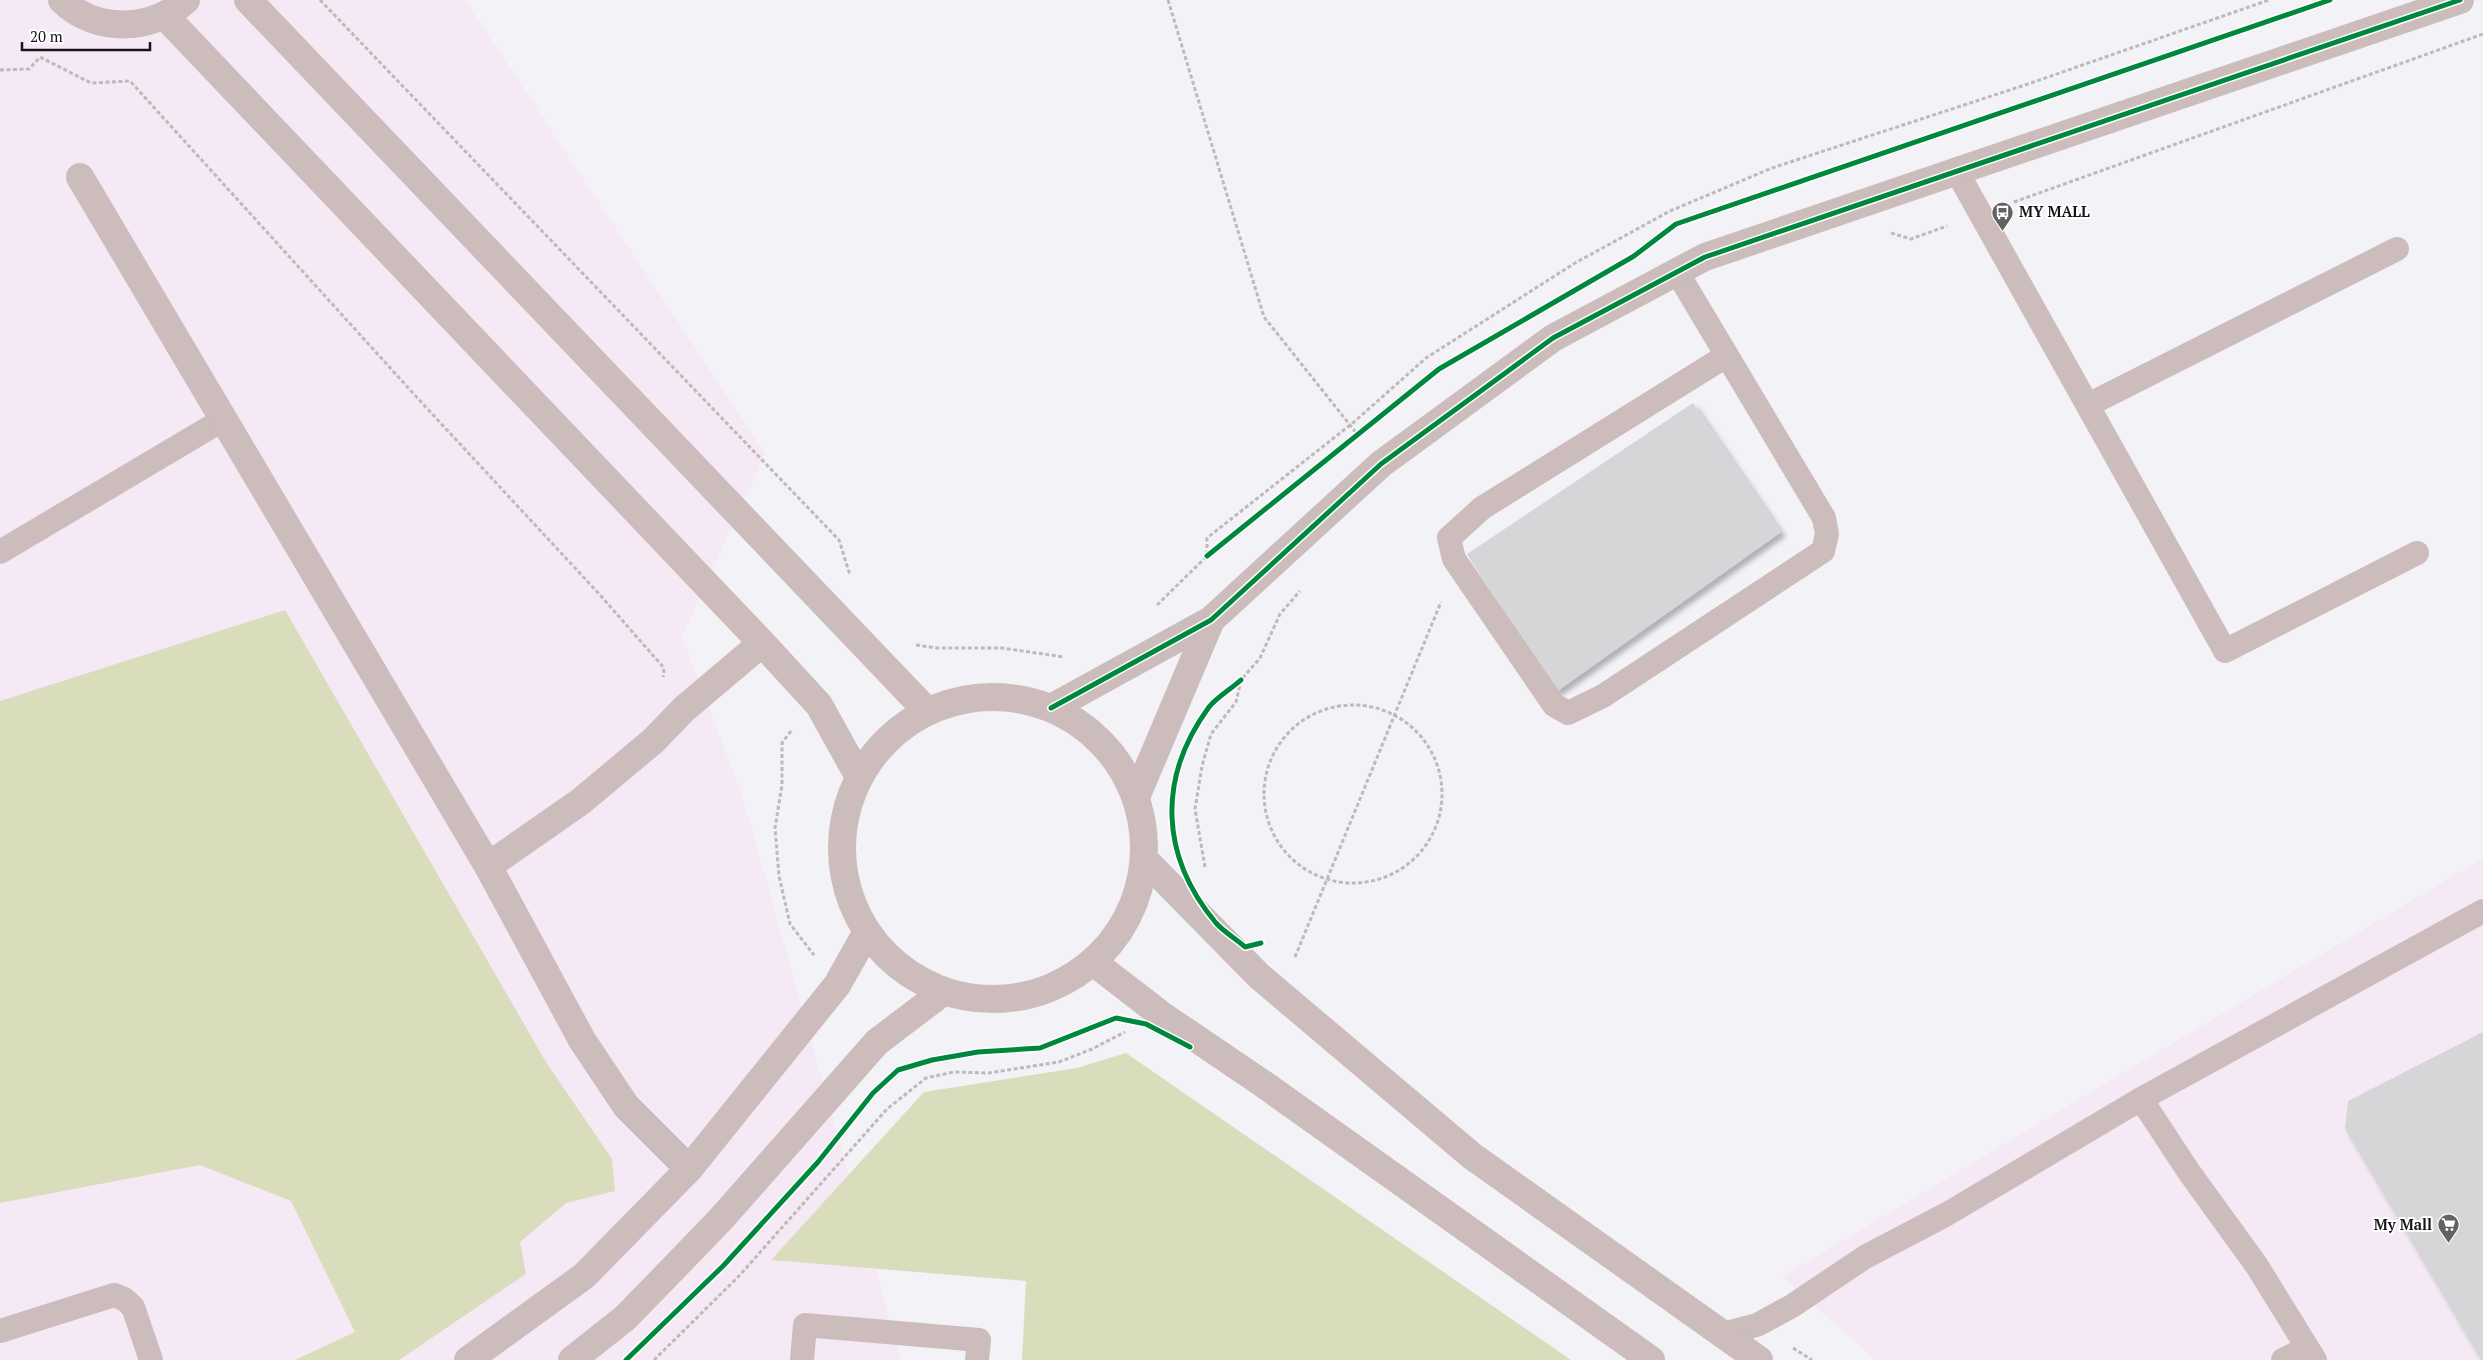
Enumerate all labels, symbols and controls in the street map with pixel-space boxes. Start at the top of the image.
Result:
scale bar [22,20,150,52]
text: 20 m [30,26,63,46]
bus stop icon: MY MALL [1991,200,2015,231]
place label: MY MALL [2019,201,2090,221]
supermarket icon: My Mall [2436,1213,2460,1244]
place label: My Mall [2374,1214,2432,1234]

